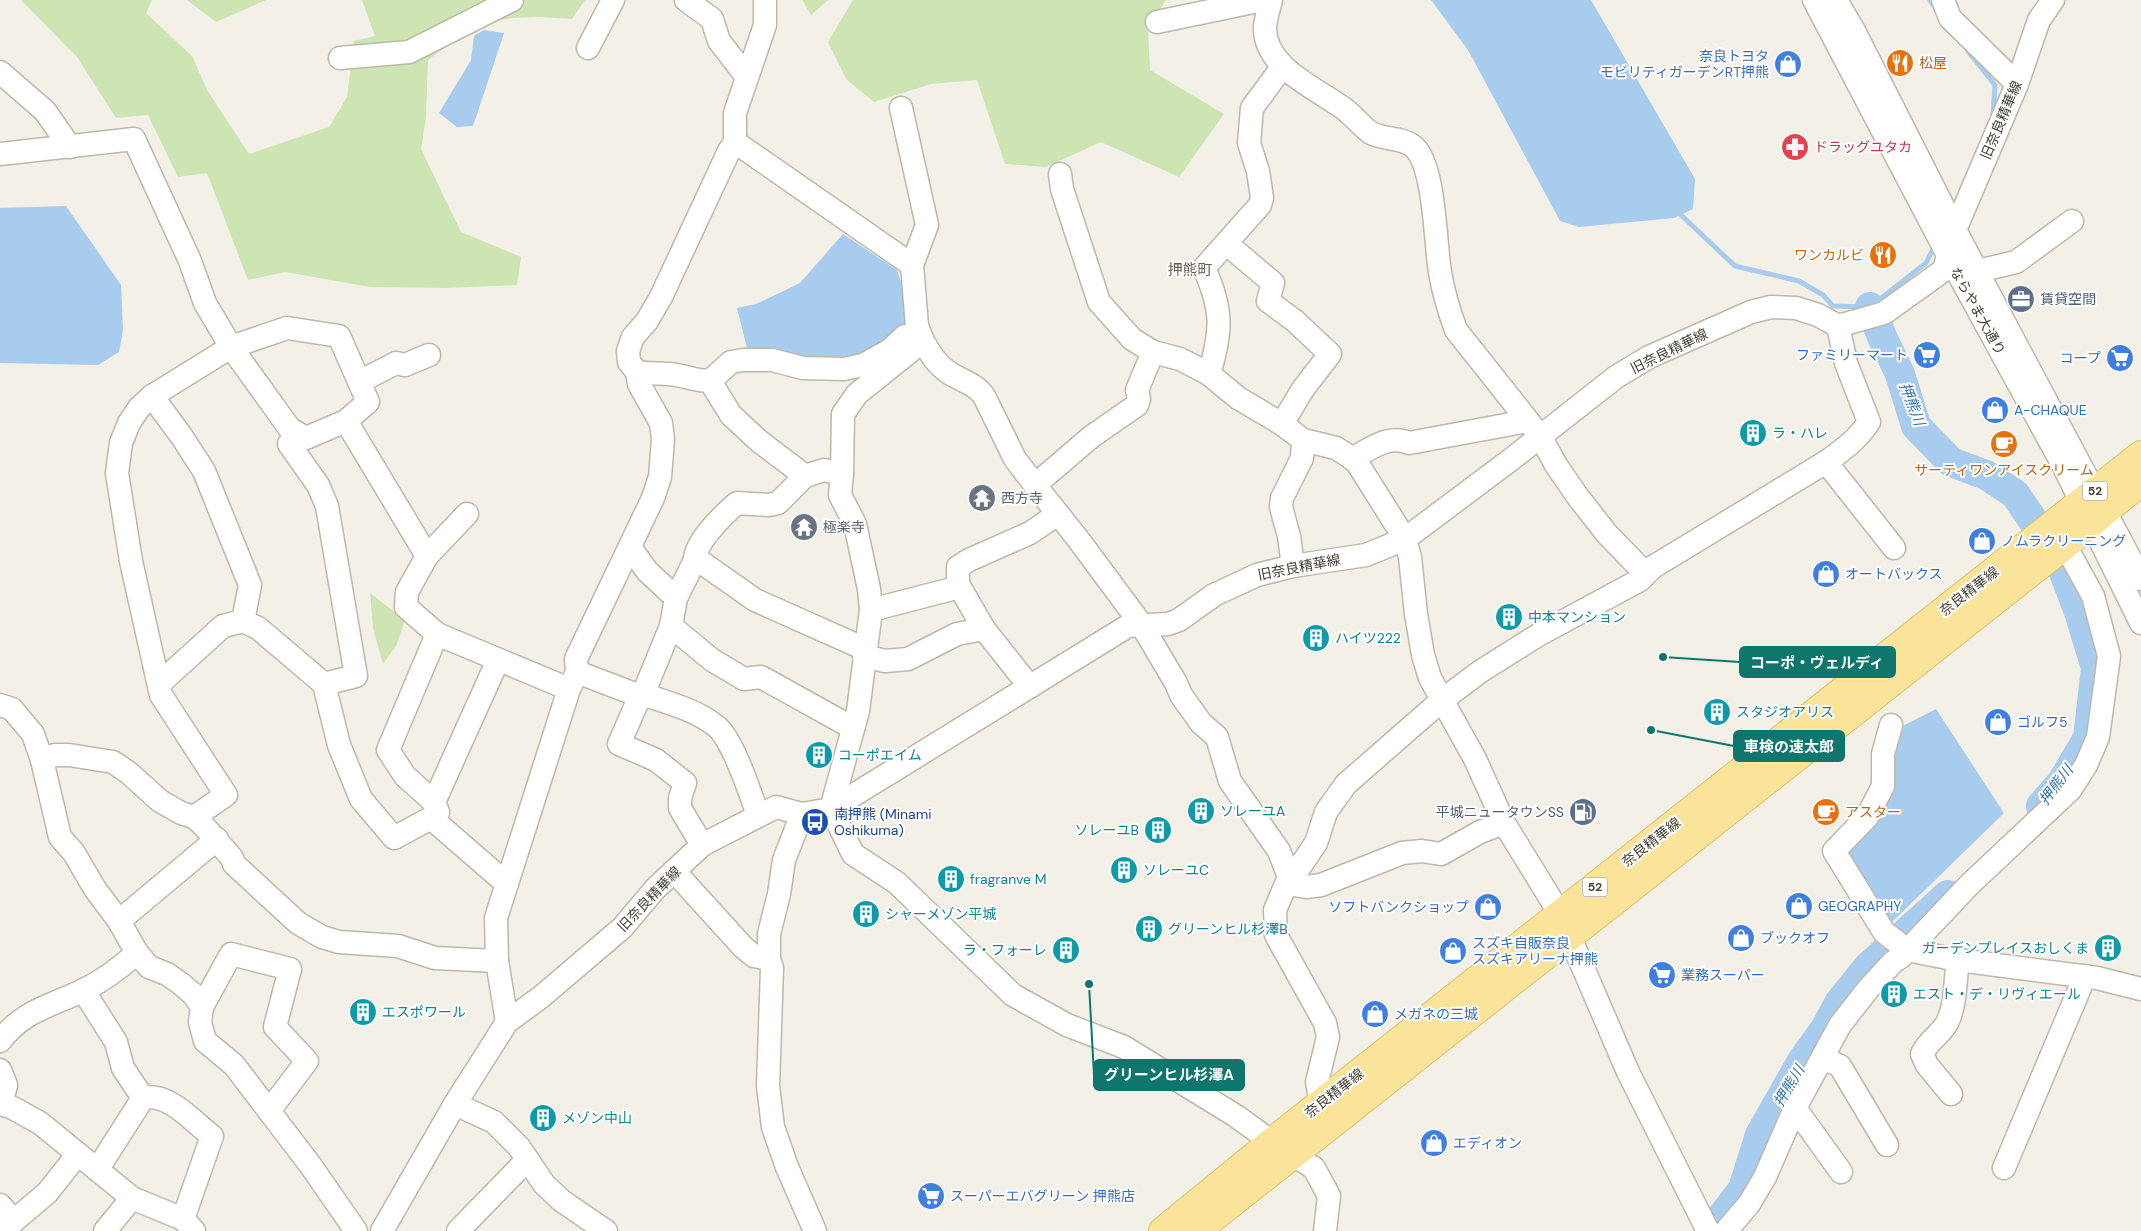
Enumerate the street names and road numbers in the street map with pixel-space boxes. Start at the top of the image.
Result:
street label: 旧奈良精華線 [1976,78,2026,162]
street label: ならやま大通り [1946,264,2010,358]
street label: 旧奈良精華線 [1627,324,1711,378]
road number: 52 [2082,482,2108,501]
street label: 旧奈良精華線 [1256,550,1342,584]
street label: 奈良精華線 [1936,562,2002,620]
street label: 奈良精華線 [1618,813,1684,871]
street label: 旧奈良精華線 [613,863,685,935]
road number: 52 [1582,878,1608,896]
street label: 奈良精華線 [1301,1064,1367,1122]

